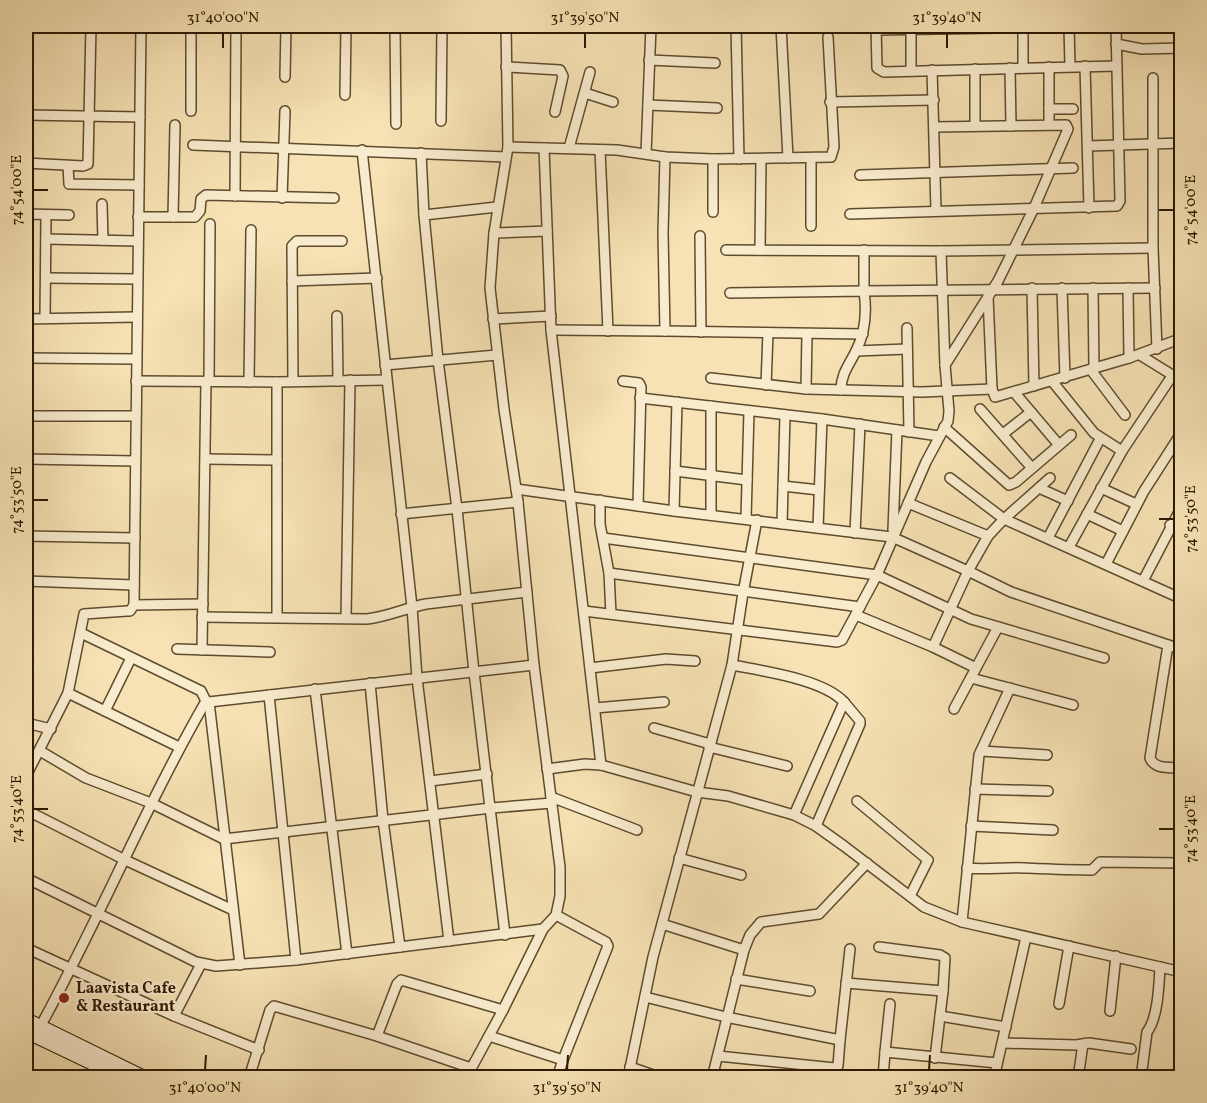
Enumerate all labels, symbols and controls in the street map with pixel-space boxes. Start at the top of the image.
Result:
text: 31°40'00"N [187,8,259,29]
text: 31°39'50"N [551,8,619,29]
text: 31°39'40"N [912,8,982,29]
text: 74°54'00"E [7,155,28,225]
text: 74°54'00"E [1181,175,1202,245]
text: 74°53'50"E [7,466,28,534]
text: 74°53'50"E [1181,485,1202,553]
text: 74°53'40"E [7,775,28,843]
text: 74°53'40"E [1181,795,1202,863]
place label: Laavista Cafe & Restaurant [76,978,176,1018]
marker: Laavista Cafe & Restaurant [57,991,71,1005]
text: 31°40'00"N [169,1078,241,1099]
text: 31°39'50"N [533,1078,601,1099]
text: 31°39'40"N [894,1078,964,1099]

